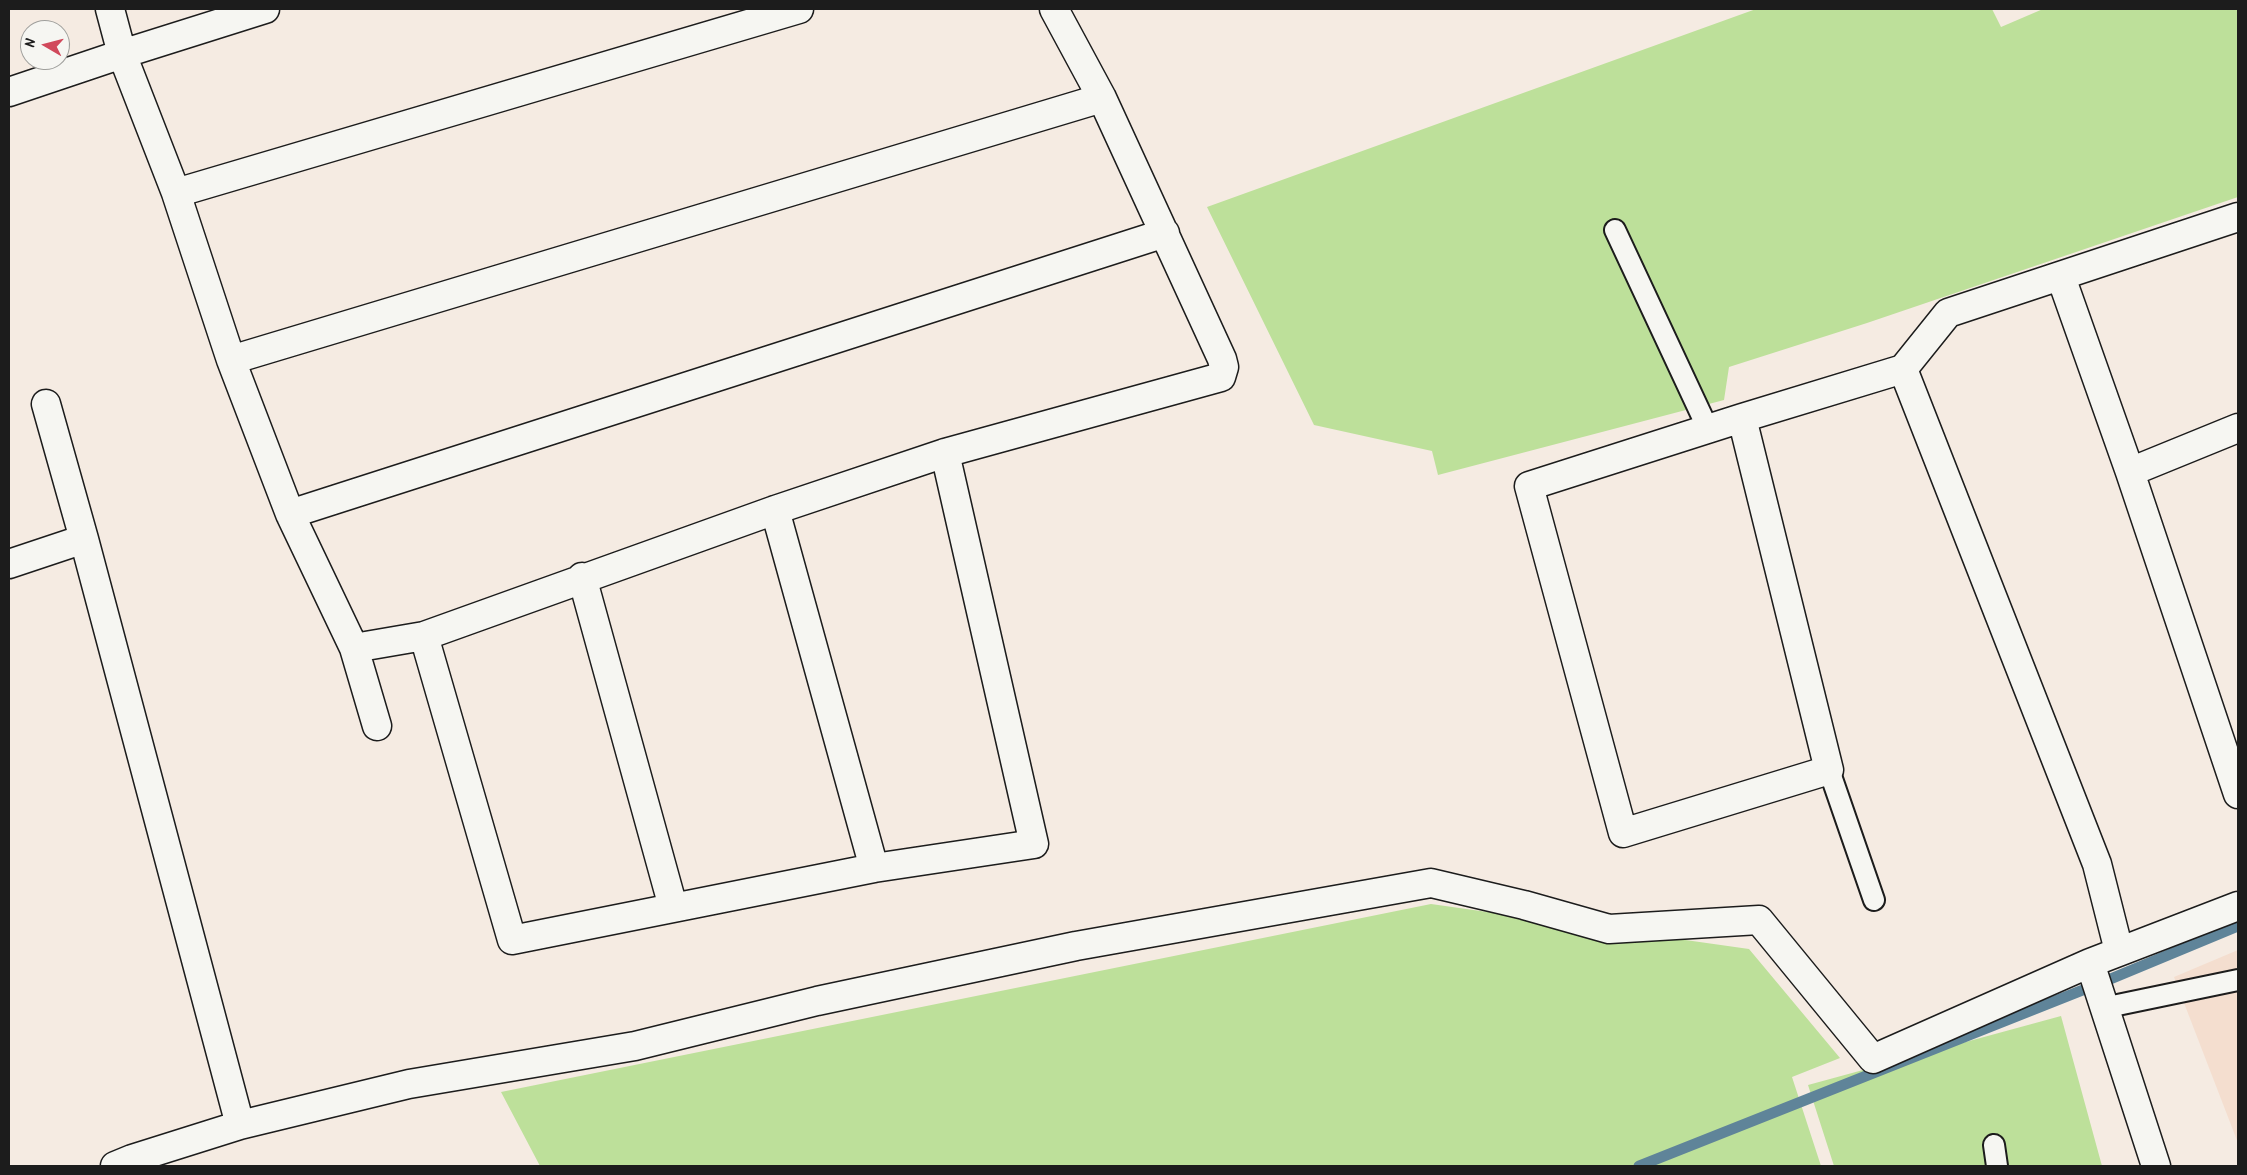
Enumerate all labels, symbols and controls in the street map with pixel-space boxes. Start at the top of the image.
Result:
north arrow [20,20,70,70]
text: N [20,37,43,49]

